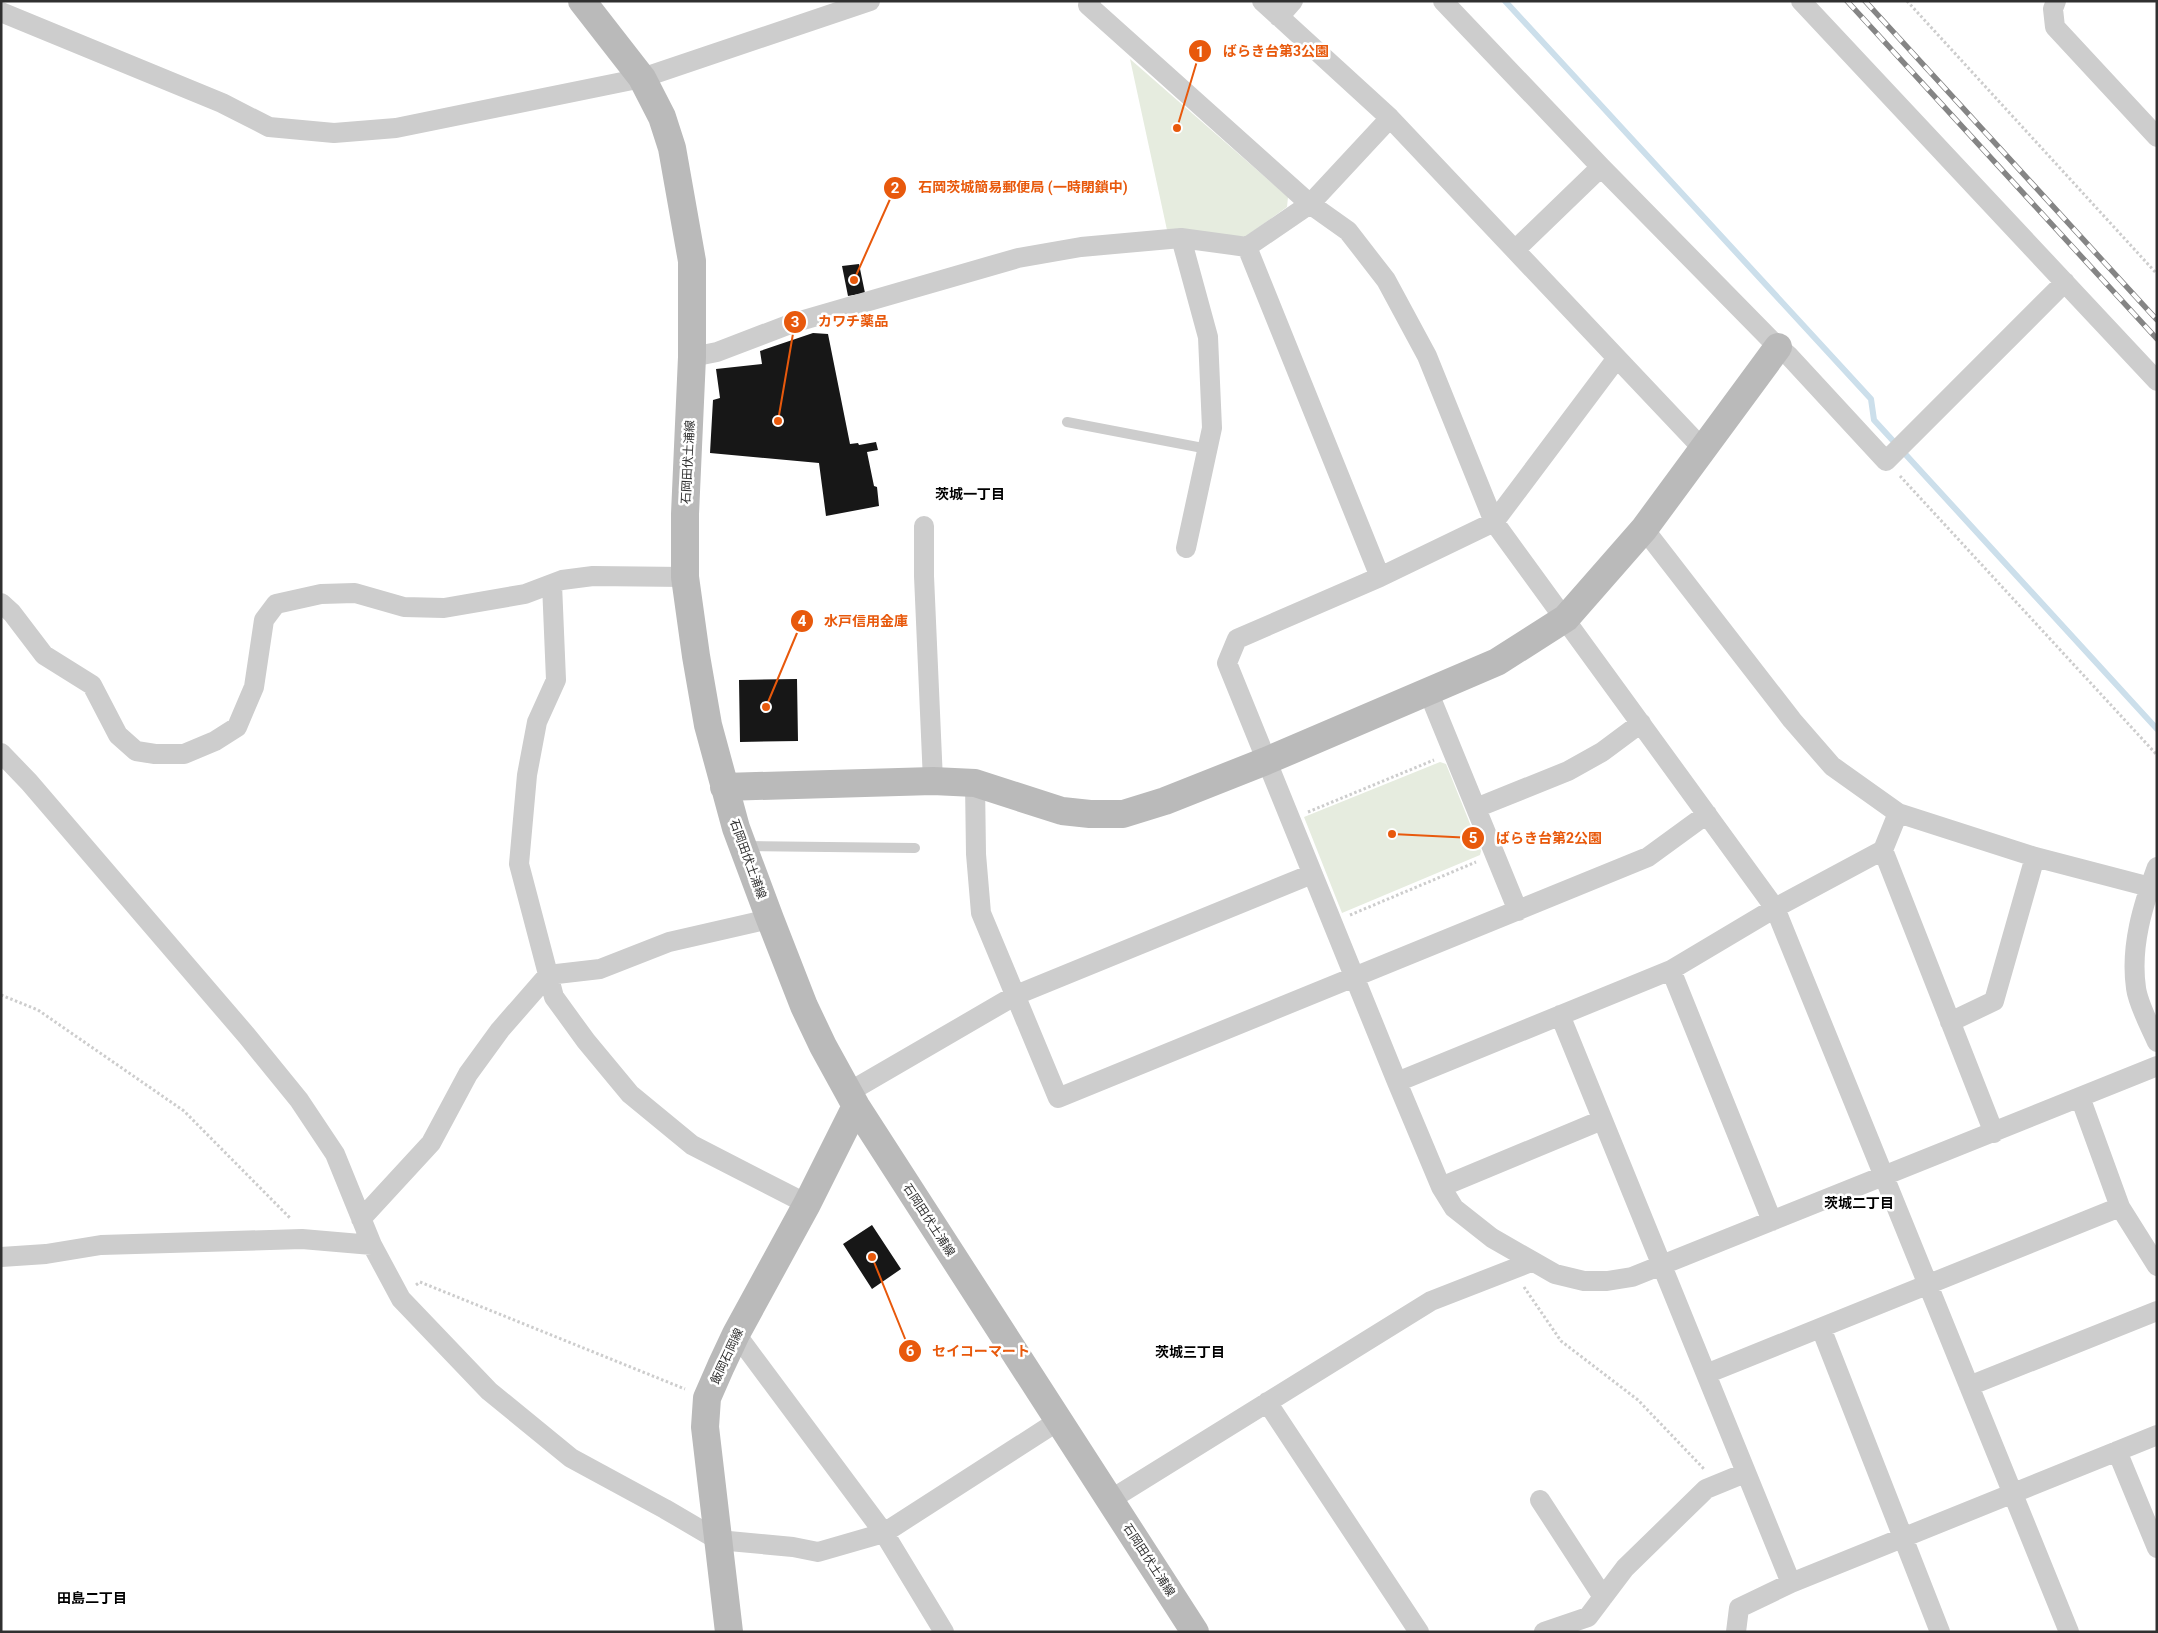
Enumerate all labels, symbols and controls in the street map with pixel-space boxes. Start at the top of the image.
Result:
callout: ばらき台第3公園 [1188,37,1339,66]
text: 1 [1196,43,1204,61]
text: ばらき台第3公園 [1223,43,1329,59]
callout: 石岡茨城簡易郵便局 (一時閉鎖中) [883,173,1137,202]
text: 2 [891,179,900,197]
text: 石岡茨城簡易郵便局 (一時閉鎖中) [918,179,1128,196]
callout: カワチ薬品 [783,307,898,336]
text: 3 [791,313,799,331]
text: カワチ薬品 [818,313,888,329]
street label: 石岡田伏土浦線 [679,420,697,504]
district label: 茨城一丁目 [935,486,1005,502]
callout: 水戸信用金庫 [789,606,918,635]
text: 4 [798,612,807,630]
text: 水戸信用金庫 [824,613,908,629]
street label: 石岡田伏土浦線 [727,817,769,901]
callout: ばらき台第2公園 [1461,823,1612,852]
text: 5 [1469,829,1477,847]
text: ばらき台第2公園 [1496,830,1602,846]
street label: 石岡田伏土浦線 [900,1181,958,1259]
district label: 茨城二丁目 [1824,1195,1894,1211]
street label: 飯岡石岡線 [708,1326,746,1386]
callout: セイコーマート [897,1336,1040,1365]
text: 6 [906,1342,915,1360]
text: セイコーマート [932,1343,1030,1359]
district label: 茨城三丁目 [1155,1344,1225,1360]
street label: 石岡田伏土浦線 [1120,1521,1178,1599]
district label: 田島二丁目 [57,1590,127,1606]

